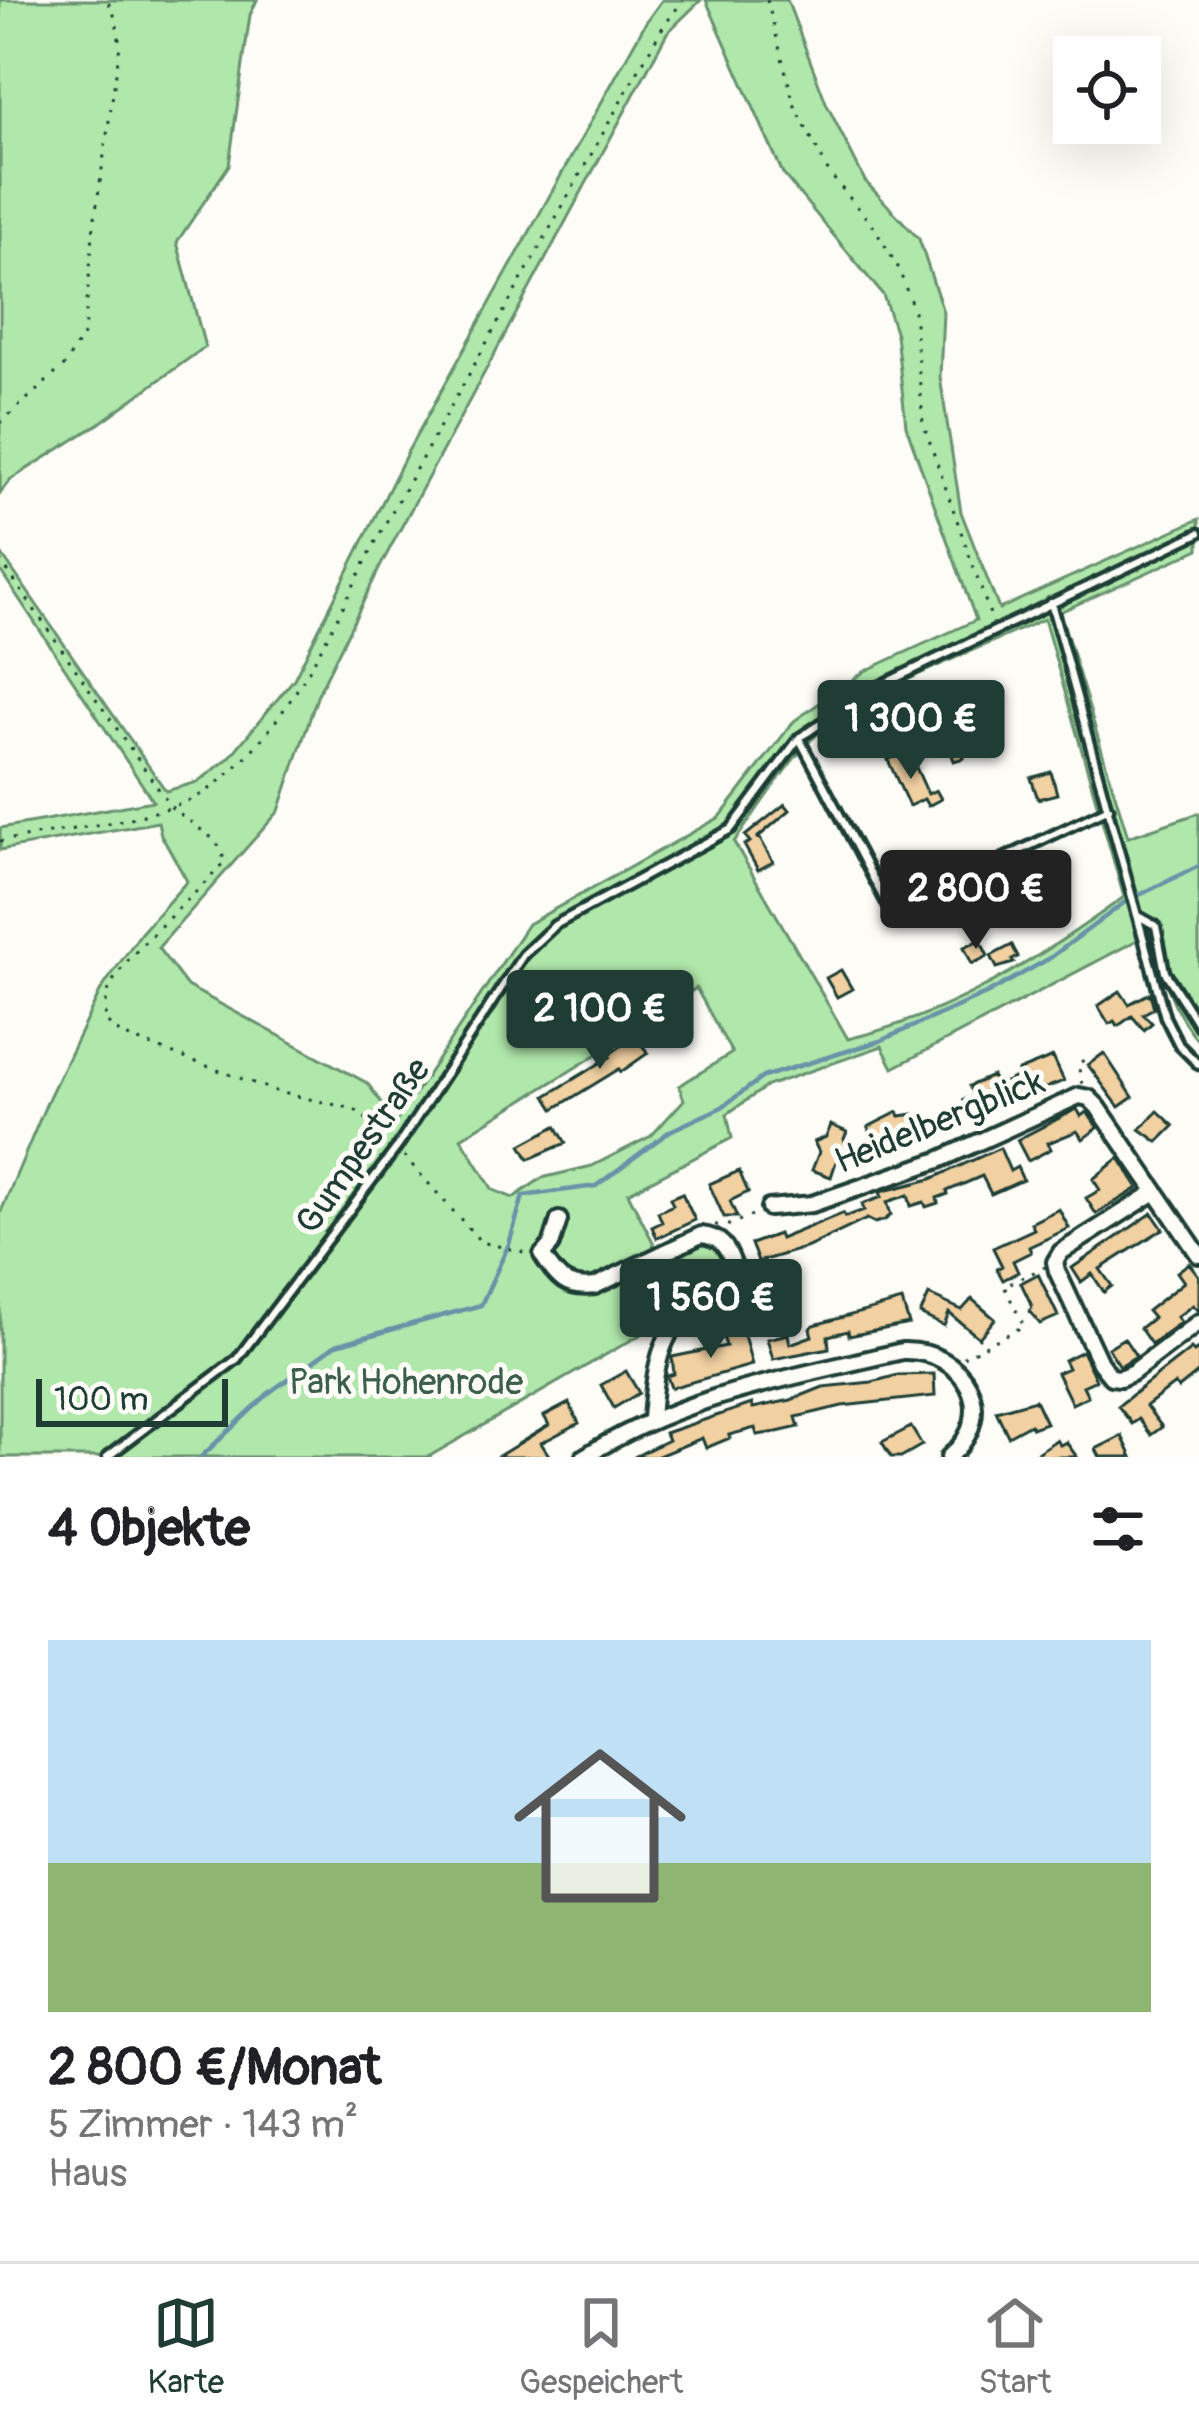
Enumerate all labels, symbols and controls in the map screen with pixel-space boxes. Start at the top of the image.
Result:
map controls [1053,36,1161,144]
button: locate [1053,36,1161,144]
pin: 1 300 € [800,680,1022,782]
text: 1 300 € [845,694,977,743]
pin: 2 800 € [865,850,1087,952]
text: 2 800 € [907,864,1045,913]
pin: 2 100 € [489,970,711,1072]
text: 2 100 € [534,984,667,1033]
street label: Gumpestraße [286,1049,441,1243]
street label: Heidelbergblick [828,1059,1051,1184]
pin: 1 560 € [600,1259,822,1361]
text: 1 560 € [647,1273,775,1322]
park label: Park Hohenrode [289,1360,523,1405]
scale bar [36,1373,228,1426]
text: 100 m [54,1379,148,1420]
icon: filters [1085,1496,1151,1562]
text: 4 Objekte [48,1497,250,1561]
icon: home [492,1718,708,1934]
text: 2 800 €/Monat [48,2036,381,2100]
text: 5 Zimmer · 143 m² [48,2100,358,2149]
text: Haus [48,2149,127,2198]
tab: Karte [148,2290,224,2403]
tab: Gespeichert [519,2290,683,2403]
tab: Start [978,2290,1051,2403]

